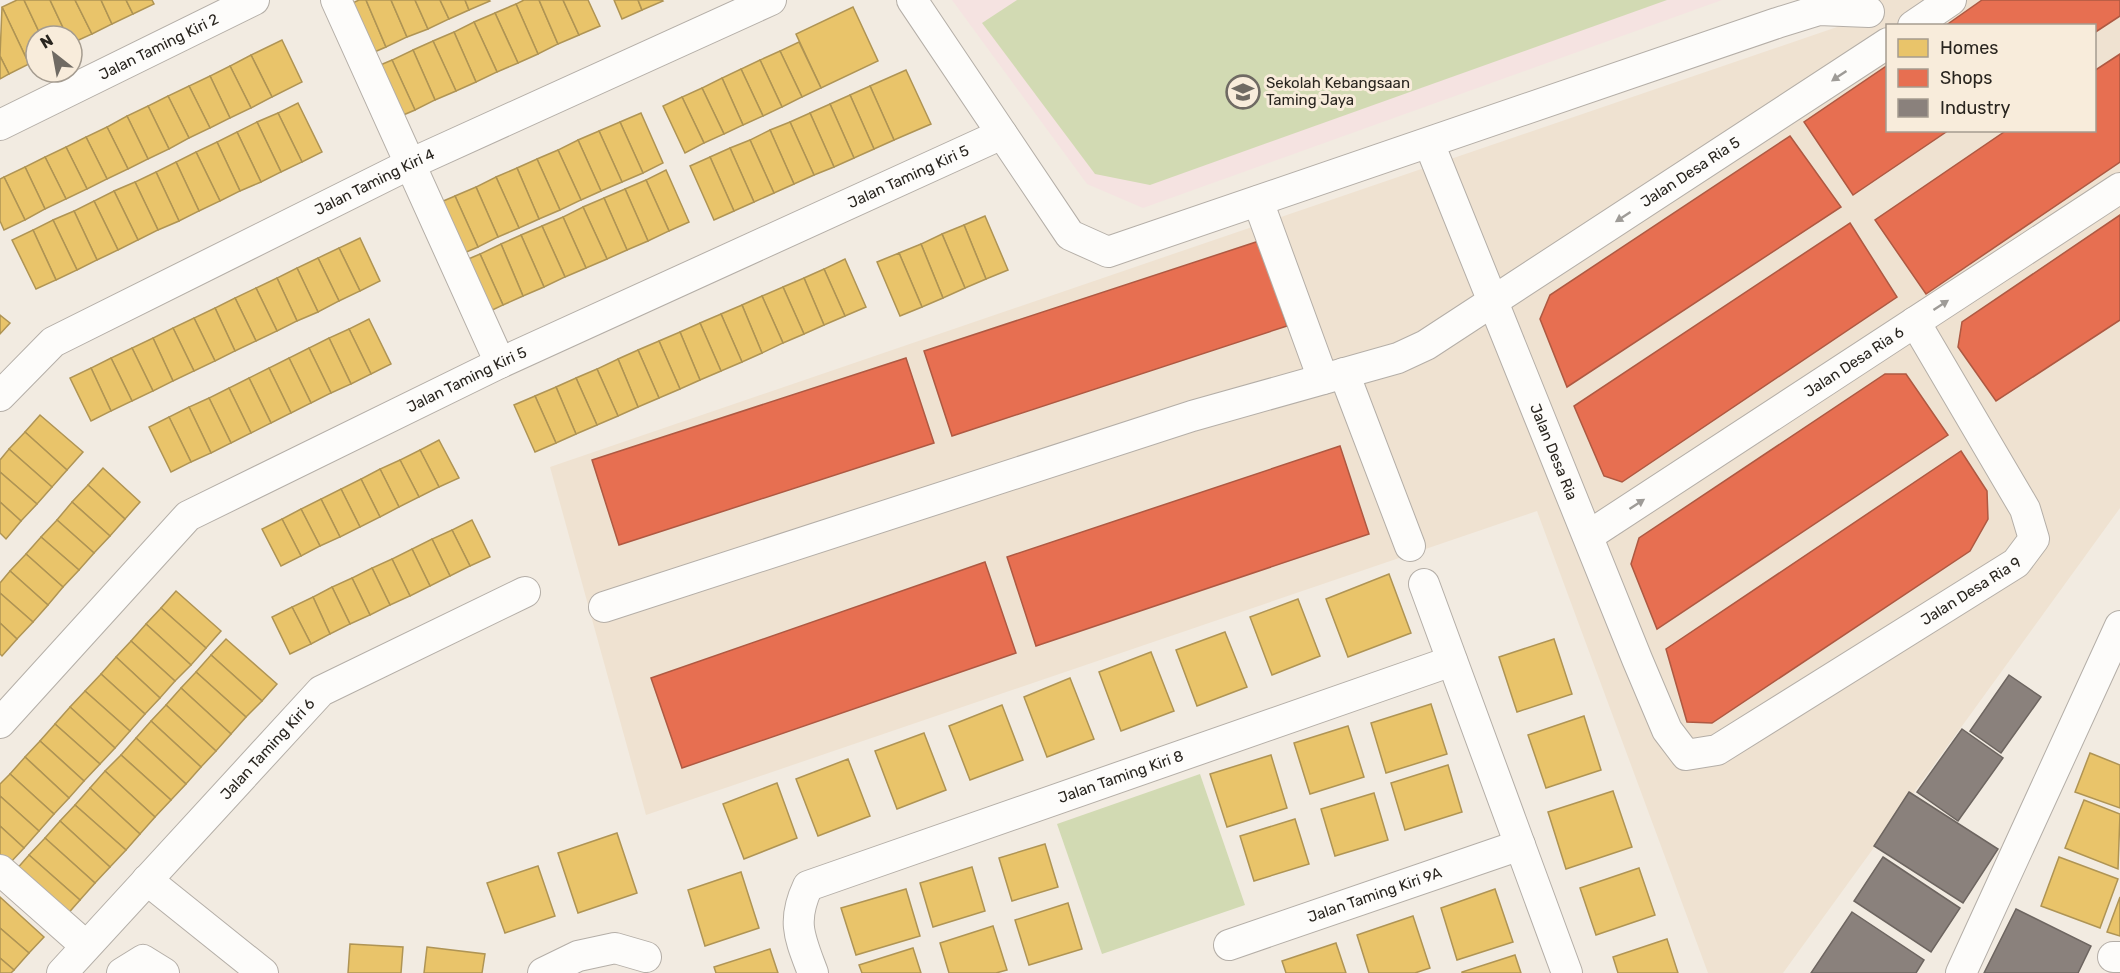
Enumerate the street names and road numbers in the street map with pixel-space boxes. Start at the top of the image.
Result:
street label: Jalan Taming Kiri 2 [96,10,222,84]
street label: Jalan Desa Ria 5 [1637,133,1744,211]
street label: Jalan Taming Kiri 5 [845,141,972,212]
street label: Jalan Taming Kiri 4 [312,145,438,219]
street label: Jalan Desa Ria 6 [1801,323,1907,401]
street label: Jalan Taming Kiri 5 [404,343,530,416]
street label: Jalan Desa Ria [1526,401,1581,503]
street label: Jalan Desa Ria 9 [1918,554,2026,629]
street label: Jalan Taming Kiri 6 [217,695,319,803]
street label: Jalan Taming Kiri 8 [1056,747,1186,807]
street label: Jalan Taming Kiri 9A [1305,864,1444,926]

